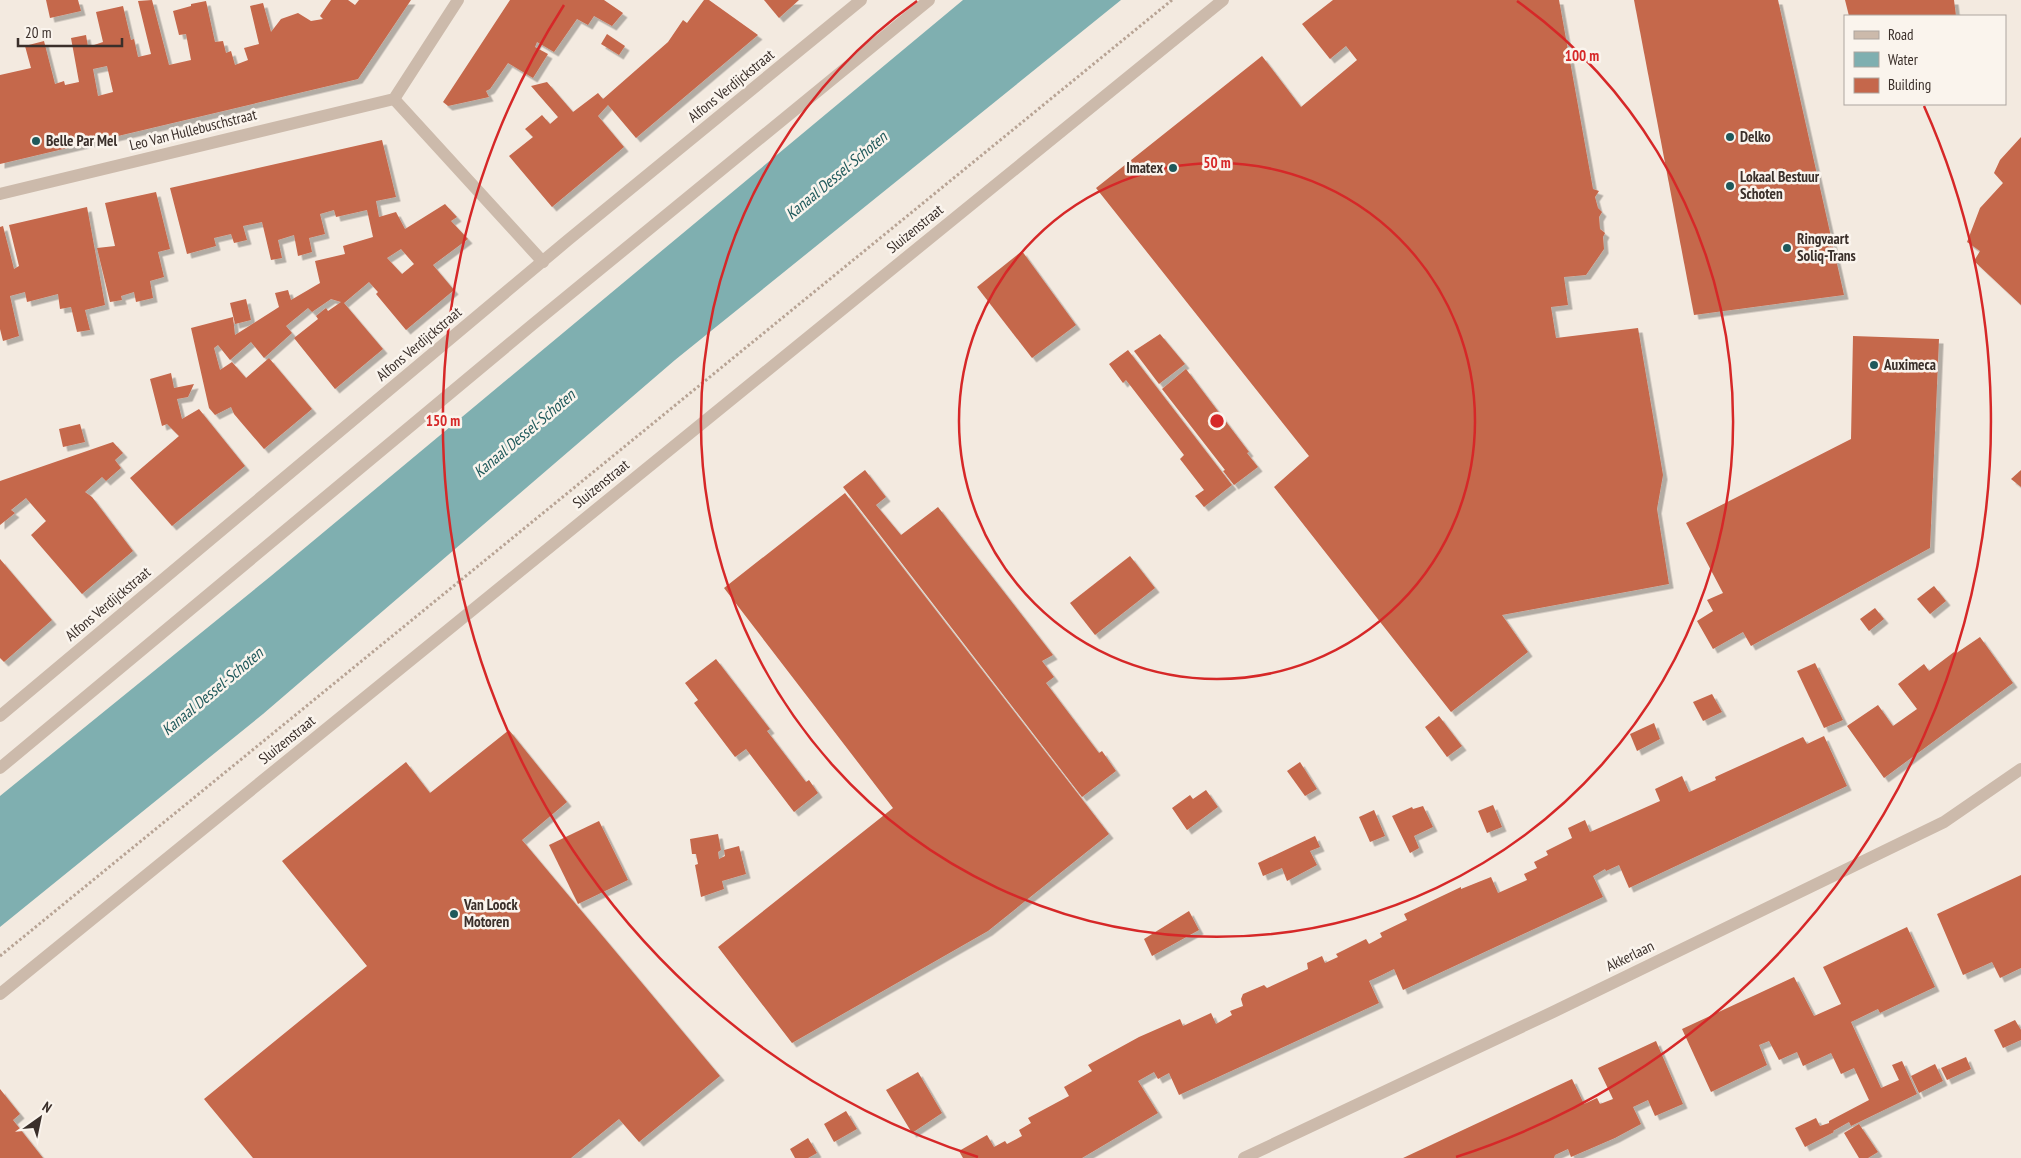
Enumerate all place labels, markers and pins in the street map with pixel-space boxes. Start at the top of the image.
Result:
place label: Delko [1740,127,1771,146]
place label: Belle Par Mel [46,131,117,150]
marker: Delko [1724,131,1736,143]
marker: Belle Par Mel [30,135,42,147]
place label: Imatex [1126,158,1163,177]
marker: Imatex [1167,162,1179,174]
place label: Lokaal Bestuur Schoten [1740,167,1820,203]
marker: Lokaal Bestuur Schoten [1724,180,1736,192]
place label: Ringvaart Soliq-Trans [1797,229,1856,265]
marker: Ringvaart Soliq-Trans [1781,242,1793,254]
place label: Auximeca [1883,355,1936,374]
marker: Auximeca [1868,359,1880,371]
centre of rings [1208,412,1226,430]
place label: Van Loock Motoren [463,895,518,931]
marker: Van Loock Motoren [448,908,460,920]

